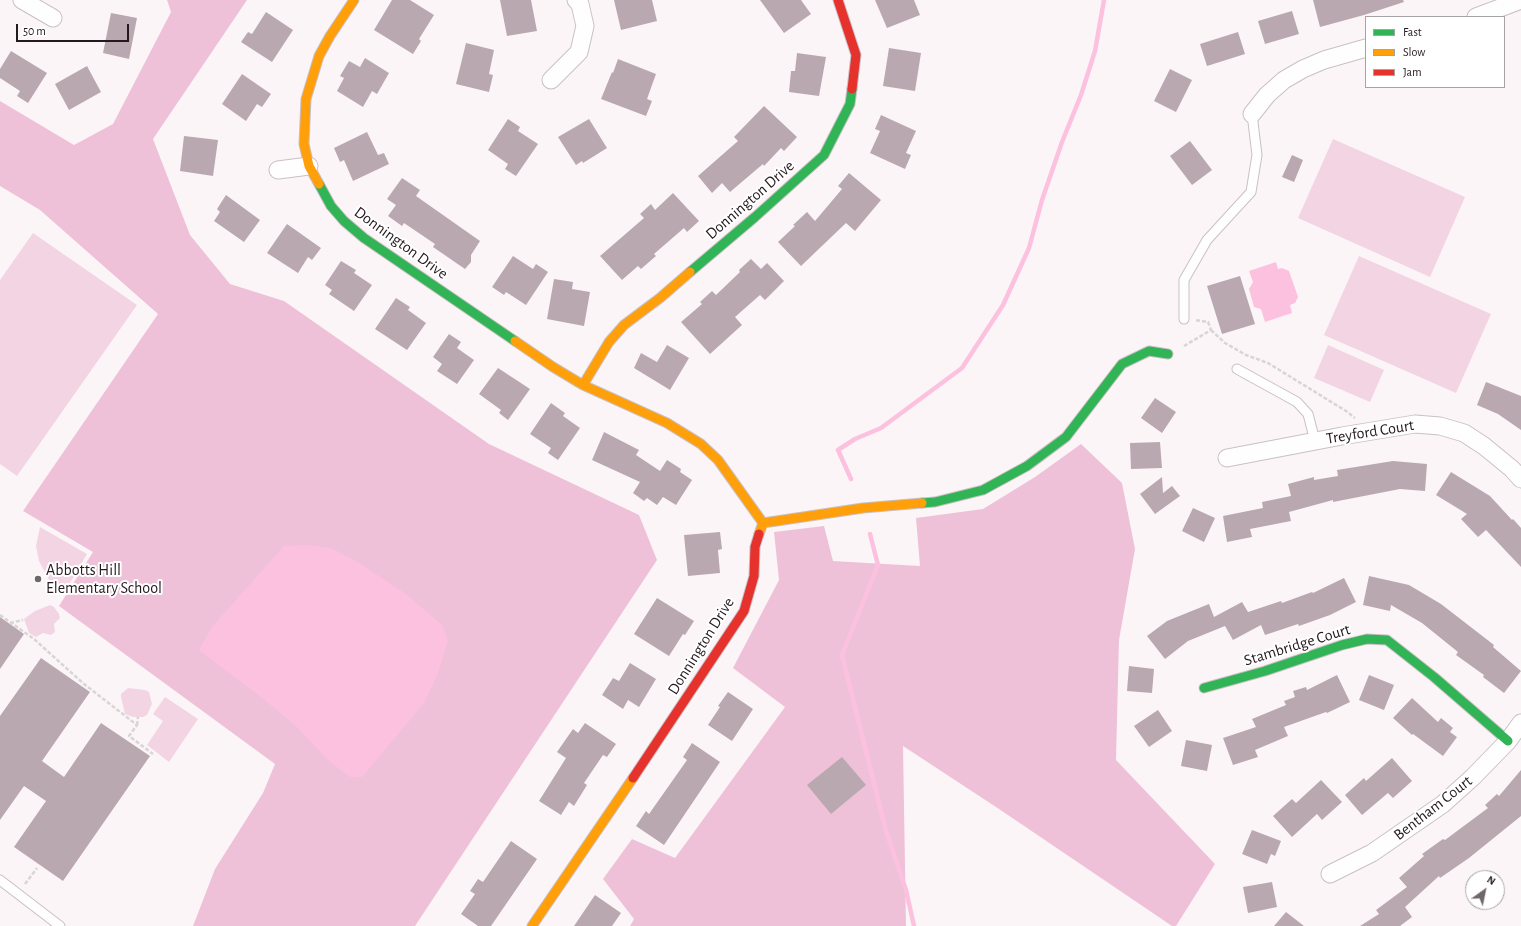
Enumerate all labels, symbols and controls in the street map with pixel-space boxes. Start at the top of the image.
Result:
scale bar [18,16,131,42]
legend [1365,16,1505,88]
text: 50 m [23,25,46,37]
text: Fast [1403,26,1422,38]
text: Slow [1403,46,1425,58]
text: Jam [1403,66,1422,78]
street label: Donnington Drive [702,156,798,244]
street label: Donnington Drive [350,203,452,283]
street label: Treyford Court [1325,416,1415,448]
place label: Abbotts Hill Elementary School [46,560,162,598]
marker: Abbotts Hill Elementary School [33,574,43,584]
street label: Donnington Drive [663,594,739,698]
street label: Stambridge Court [1242,620,1352,670]
street label: Bentham Court [1390,771,1476,845]
north arrow [1465,870,1505,910]
text: N [1485,874,1497,887]

